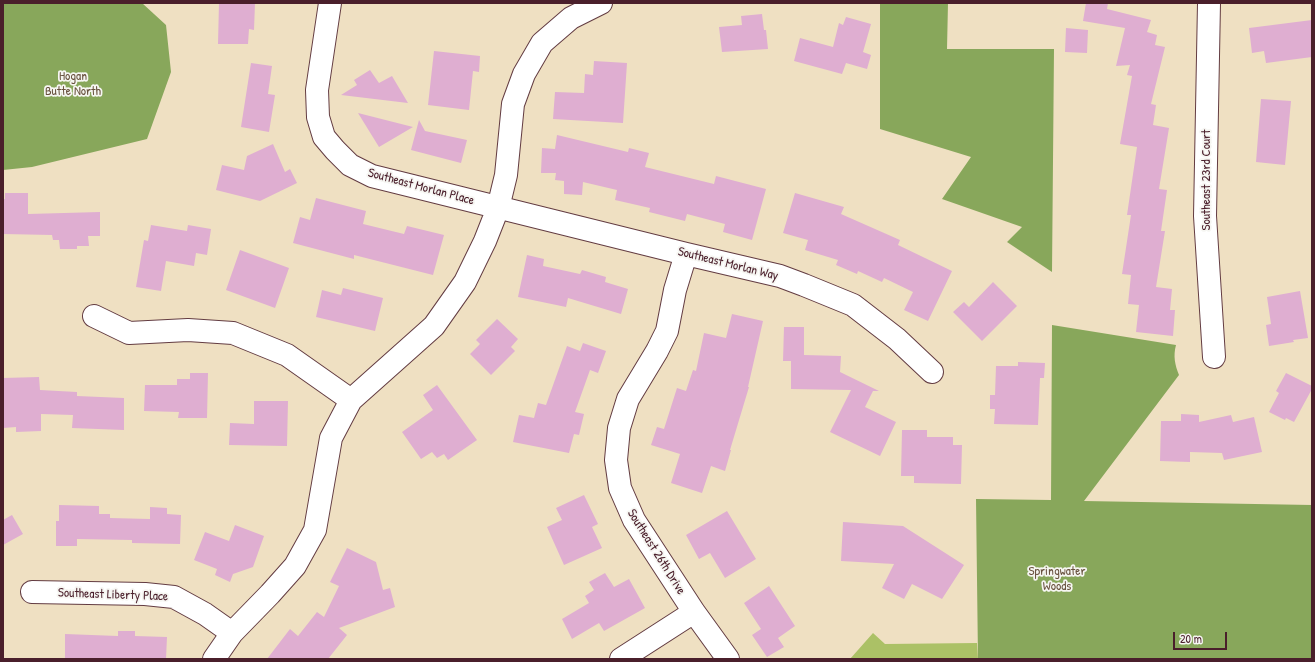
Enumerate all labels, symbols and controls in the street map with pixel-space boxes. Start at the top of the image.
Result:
park label: Hogan Butte North [45,69,101,100]
street label: Southeast 23rd Court [1199,129,1215,231]
street label: Southeast Morlan Place [366,165,476,209]
street label: Southeast Morlan Way [676,244,780,284]
street label: Southeast 26th Drive [623,506,689,598]
park label: Springwater Woods [1029,564,1085,595]
street label: Southeast Liberty Place [58,585,168,605]
scale bar [1175,624,1229,650]
text: 20 m [1180,630,1202,647]

